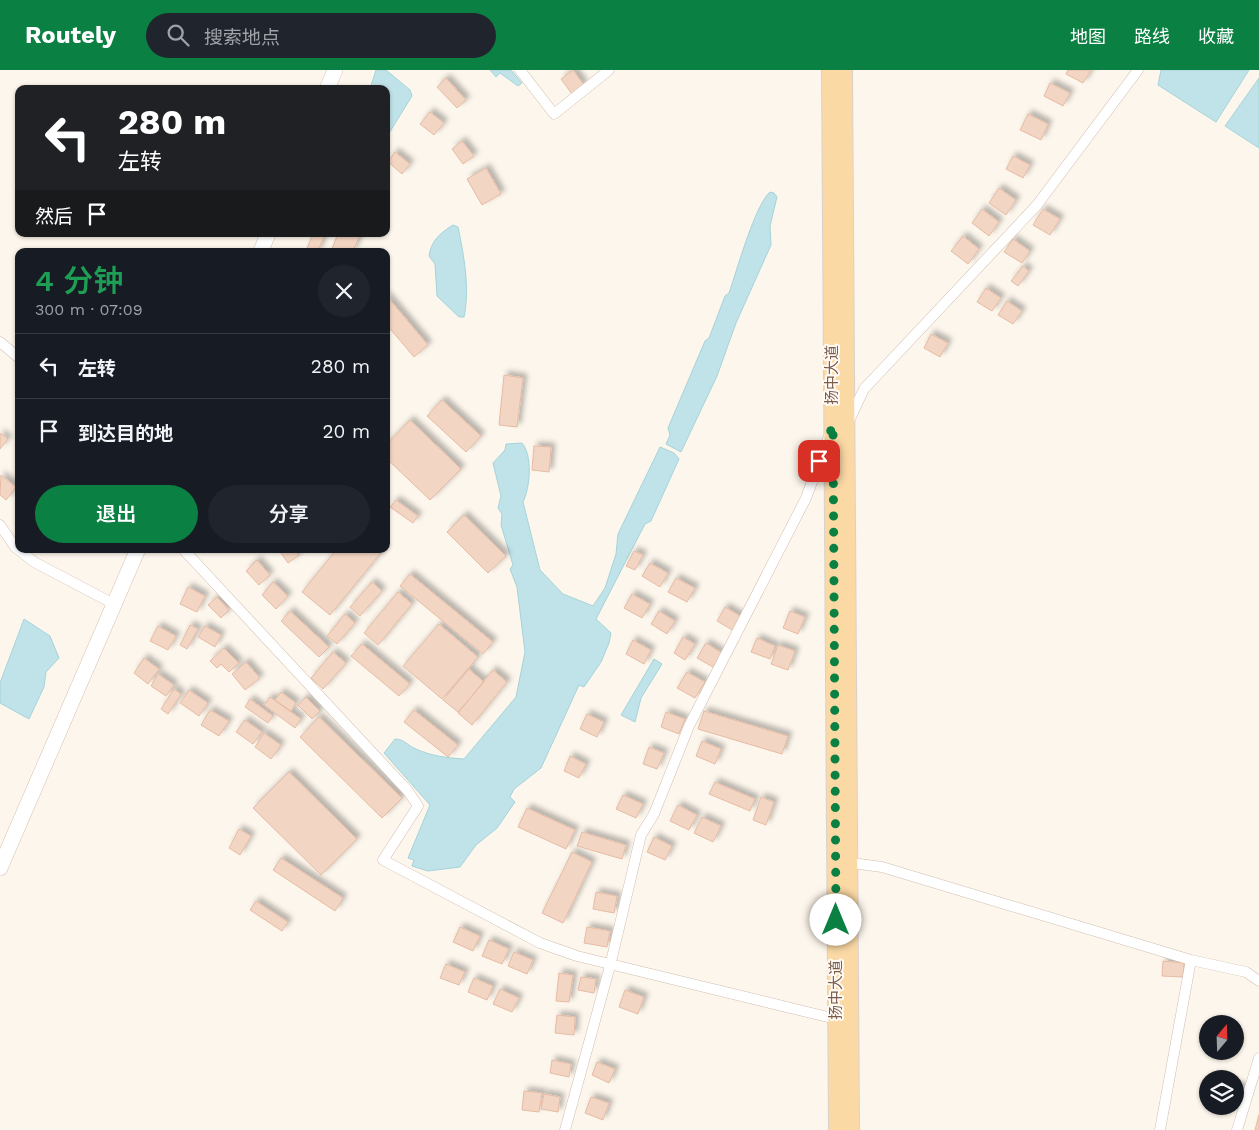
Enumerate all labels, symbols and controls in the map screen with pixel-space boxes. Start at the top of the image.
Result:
search box [146,13,496,58]
text: Routely [25,21,116,49]
icon: search [164,21,192,49]
text: 搜索地点 [204,26,280,49]
text: 地图 [1070,26,1106,47]
text: 路线 [1134,26,1170,47]
text: 收藏 [1198,26,1234,47]
text: 280 m [118,101,226,143]
icon: left [35,105,100,170]
text: 左转 [118,149,162,174]
icon: arrive [83,200,111,228]
text: 然后 [35,205,73,228]
text: 4 分钟 [35,263,123,298]
button: close [318,265,370,317]
text: 300 m · 07:09 [35,300,143,319]
street label: 扬中大道 [823,345,841,405]
icon: left [35,352,63,380]
text: 280 m [311,355,370,378]
text: 左转 [78,357,116,380]
icon: arrive [35,417,63,445]
text: 20 m [323,420,370,443]
text: 到达目的地 [78,422,173,445]
pin [798,440,840,482]
icon: arrive [805,447,833,475]
button: 退出 [35,485,198,543]
button: 分享 [208,485,370,543]
position arrow [809,893,861,945]
street label: 扬中大道 [827,960,845,1020]
north arrow [1199,1015,1244,1060]
map controls [1199,1015,1244,1115]
button: layers [1199,1070,1244,1115]

